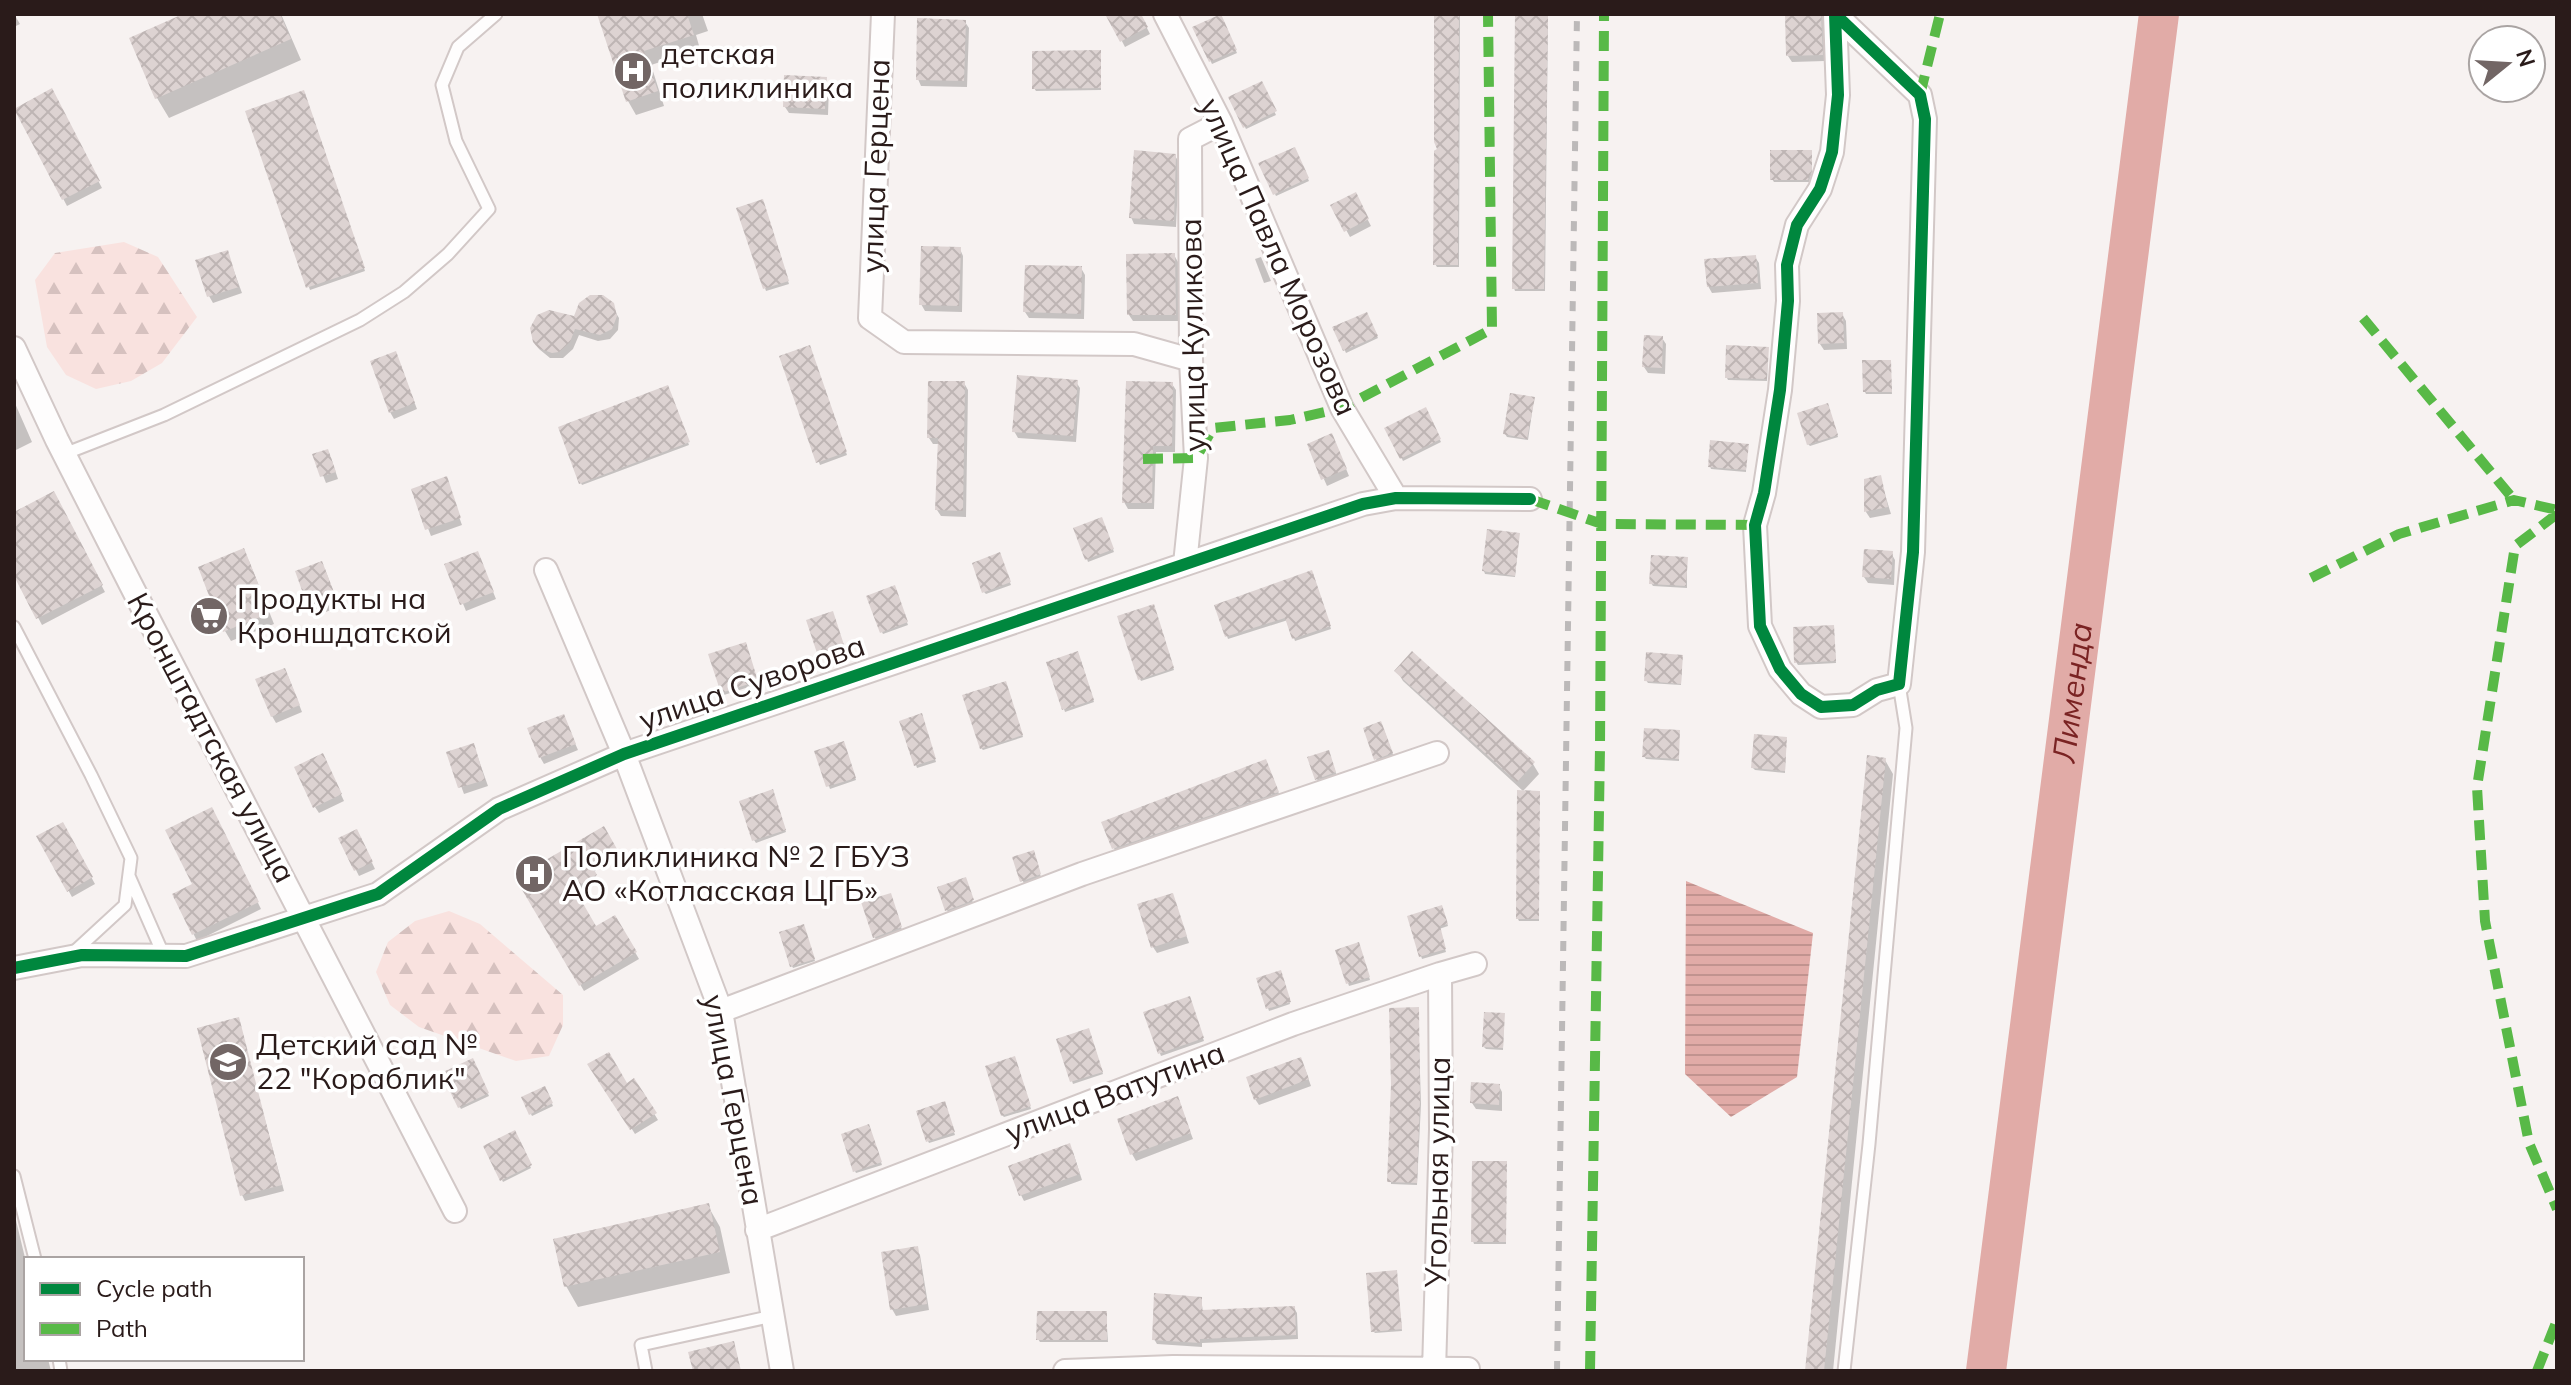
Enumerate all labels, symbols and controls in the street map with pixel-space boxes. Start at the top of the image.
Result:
north arrow [2467,24,2547,104]
place label: детская поликлиника [661,34,853,106]
text: N [2510,46,2542,70]
hospital icon: детская поликлиника [612,50,654,92]
street label: улица Герцена [852,58,898,274]
street label: улица Павла Морозова [1192,92,1366,421]
street label: улица Куликова [1171,218,1213,452]
place label: Продукты на Кроншдатской [237,579,452,651]
street label: Кронштадтская улица [119,586,304,889]
supermarket icon: Продукты на Кроншдатской [188,595,230,637]
water label: Лименда [2043,620,2100,766]
street label: улица Суворова [634,626,870,739]
place label: Поликлиника № 2 ГБУЗ АО «Котласская ЦГБ» [562,837,910,909]
hospital icon: Поликлиника № 2 ГБУЗ АО «Котласская ЦГБ» [513,853,555,895]
street label: улица Герцена [695,991,773,1209]
place label: Детский сад № 22 "Кораблик" [256,1025,477,1097]
street label: улица Ватутина [1000,1033,1230,1151]
school or university icon: Детский сад № 22 "Кораблик" [207,1041,249,1083]
street label: Угольная улица [1416,1056,1458,1289]
legend [24,1257,304,1361]
text: Cycle path [96,1273,213,1303]
text: Path [96,1313,148,1343]

